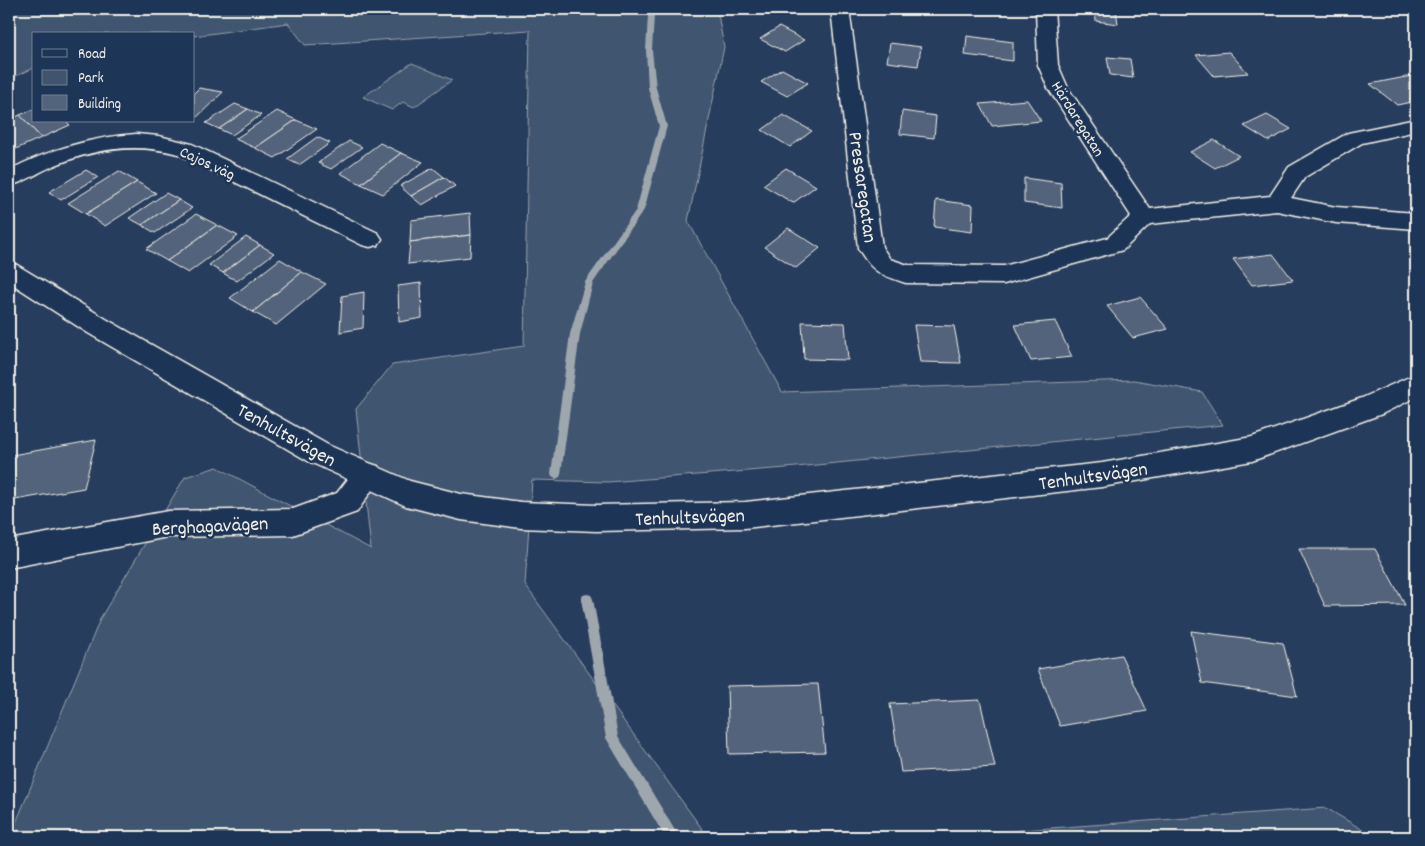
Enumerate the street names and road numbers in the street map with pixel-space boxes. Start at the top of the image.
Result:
street label: Härdaregatan [1044,77,1109,162]
street label: Pressaregatan [839,130,883,245]
street label: Cajos väg [175,141,238,187]
street label: Tenhultsvägen [231,398,340,475]
street label: Tenhultsvägen [1037,456,1150,499]
street label: Tenhultsvägen [635,503,745,535]
street label: Berghagavägen [151,511,269,545]

